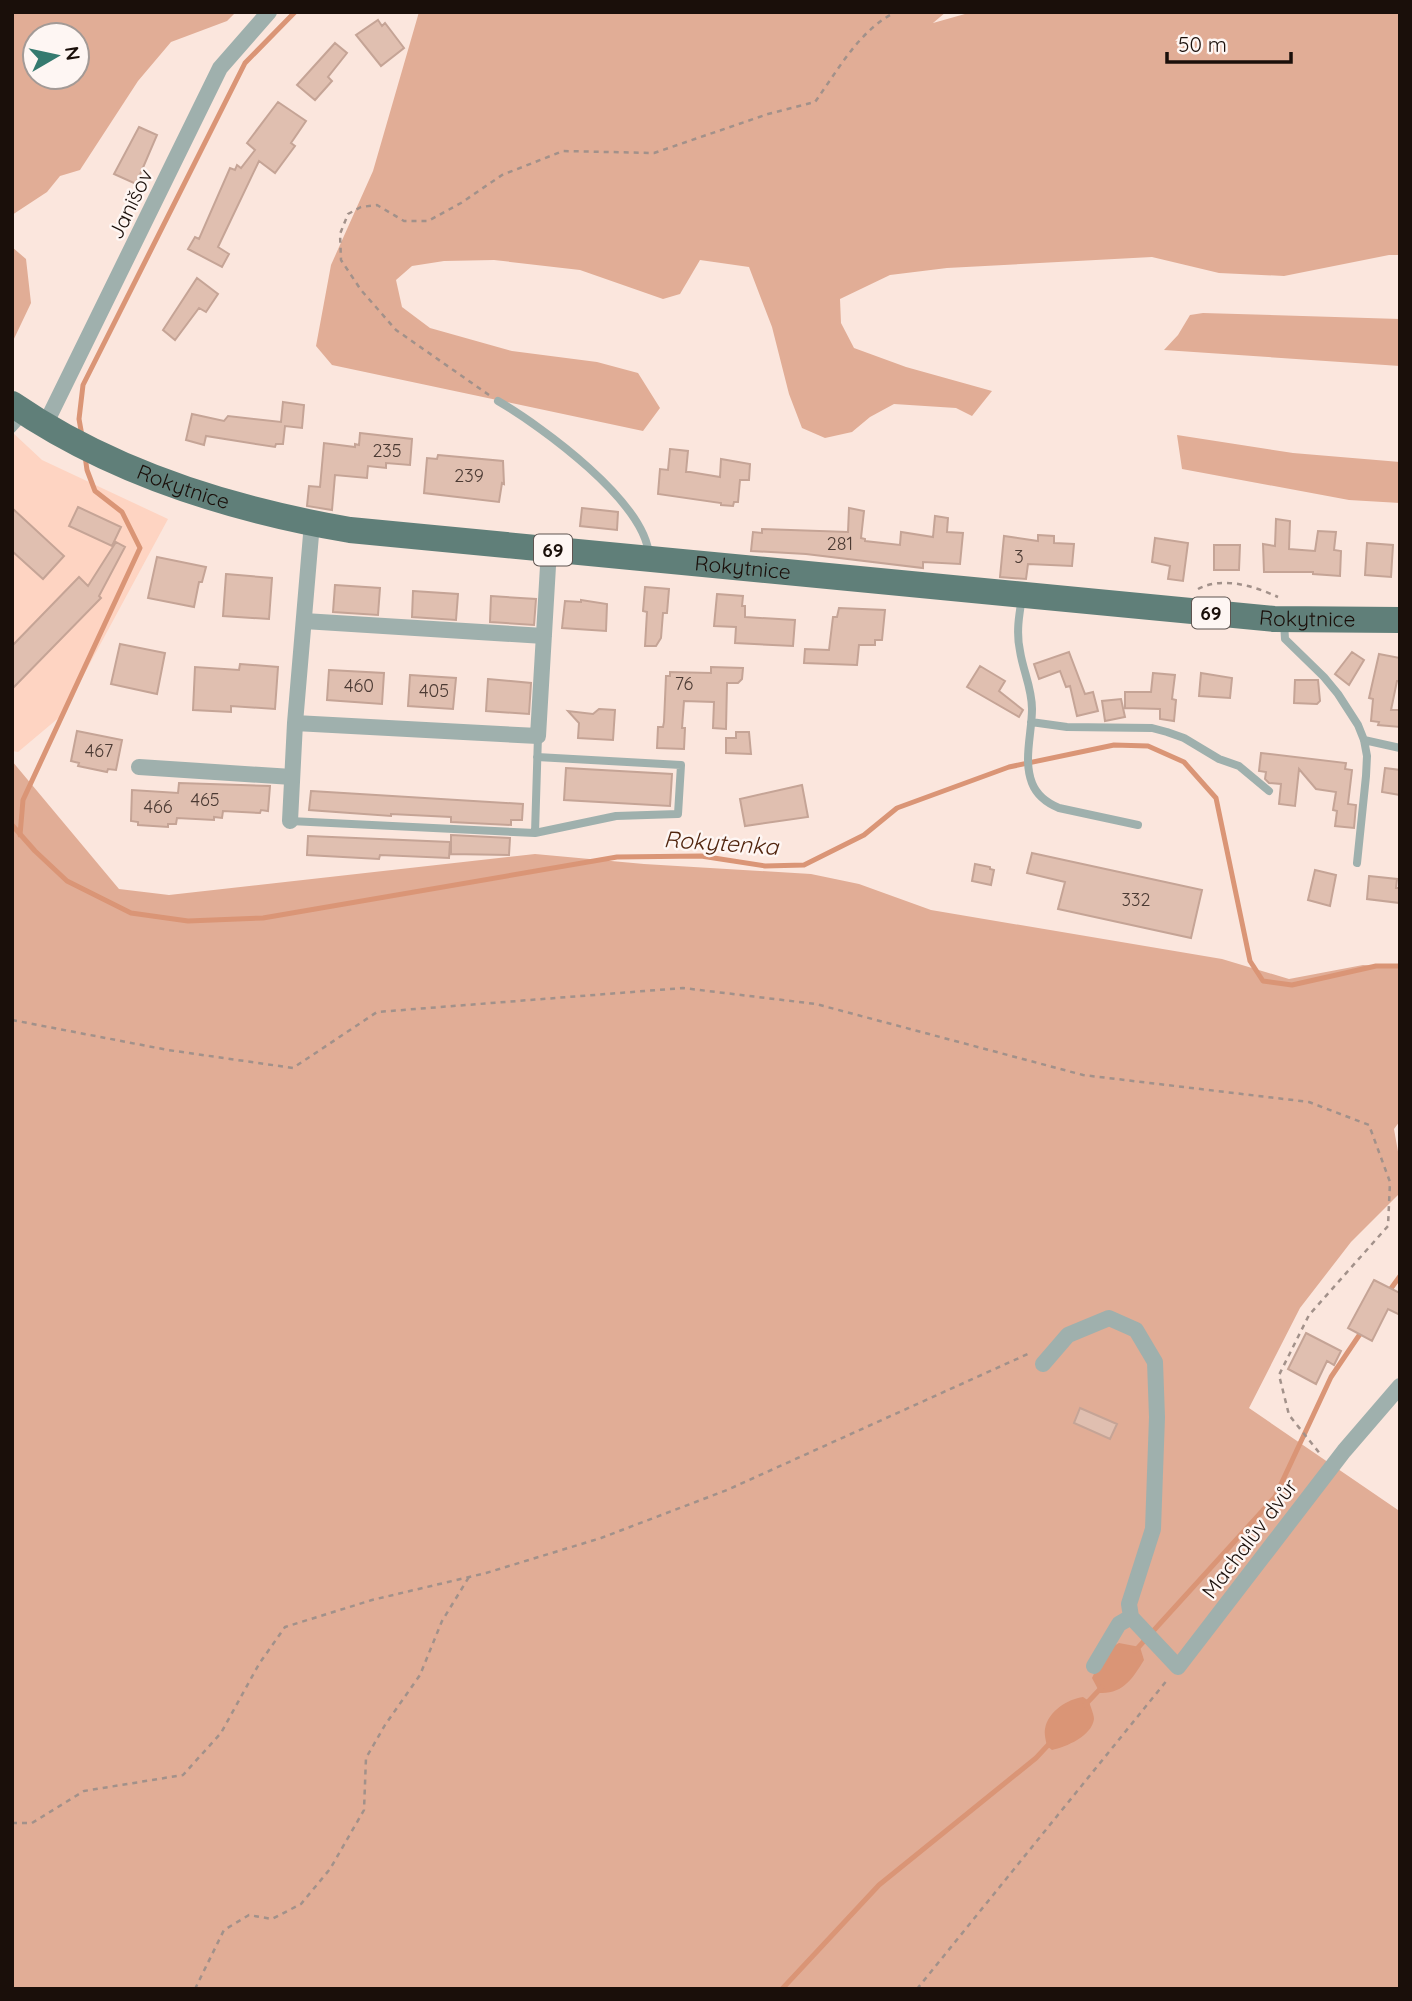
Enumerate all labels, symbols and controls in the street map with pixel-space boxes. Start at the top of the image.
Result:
north arrow [21,21,91,91]
scale bar [1167,21,1291,65]
text: 50 m [1178,31,1227,57]
text: N [60,45,86,62]
street label: Janišov [102,164,158,243]
house number: 235 [372,439,402,462]
street label: Rokytnice [133,458,233,514]
house number: 239 [454,464,484,487]
house number: 281 [827,532,853,555]
road number: 69 [534,534,572,566]
house number: 3 [1014,545,1024,568]
street label: Rokytnice [694,549,792,584]
road number: 69 [1192,598,1230,628]
street label: Rokytnice [1258,604,1356,632]
house number: 76 [675,672,693,695]
house number: 460 [344,674,374,697]
house number: 405 [419,679,449,702]
house number: 467 [85,739,113,762]
house number: 465 [191,788,219,811]
house number: 466 [144,795,173,818]
water label: Rokytenka [663,824,780,861]
house number: 332 [1122,888,1150,911]
street label: Machalův dvůr [1196,1473,1303,1603]

